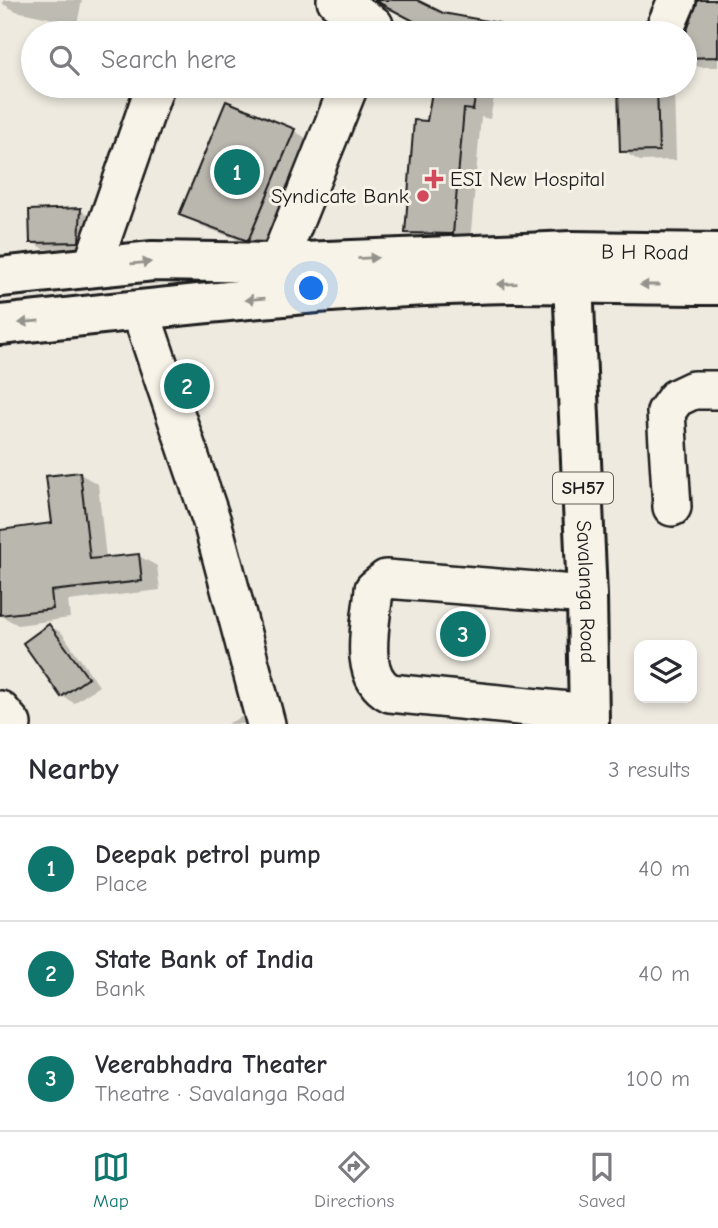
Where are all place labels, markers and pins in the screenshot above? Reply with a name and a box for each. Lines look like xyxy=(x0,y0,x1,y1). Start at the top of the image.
pin: 1 xyxy=(214,146,260,198)
place label: ESI New Hospital xyxy=(450,167,605,191)
marker: ESI New Hospital xyxy=(424,169,444,189)
place label: Syndicate Bank xyxy=(271,184,409,208)
marker: Syndicate Bank xyxy=(415,188,431,204)
pin: 2 xyxy=(164,360,210,412)
pin: 3 xyxy=(440,608,486,660)

